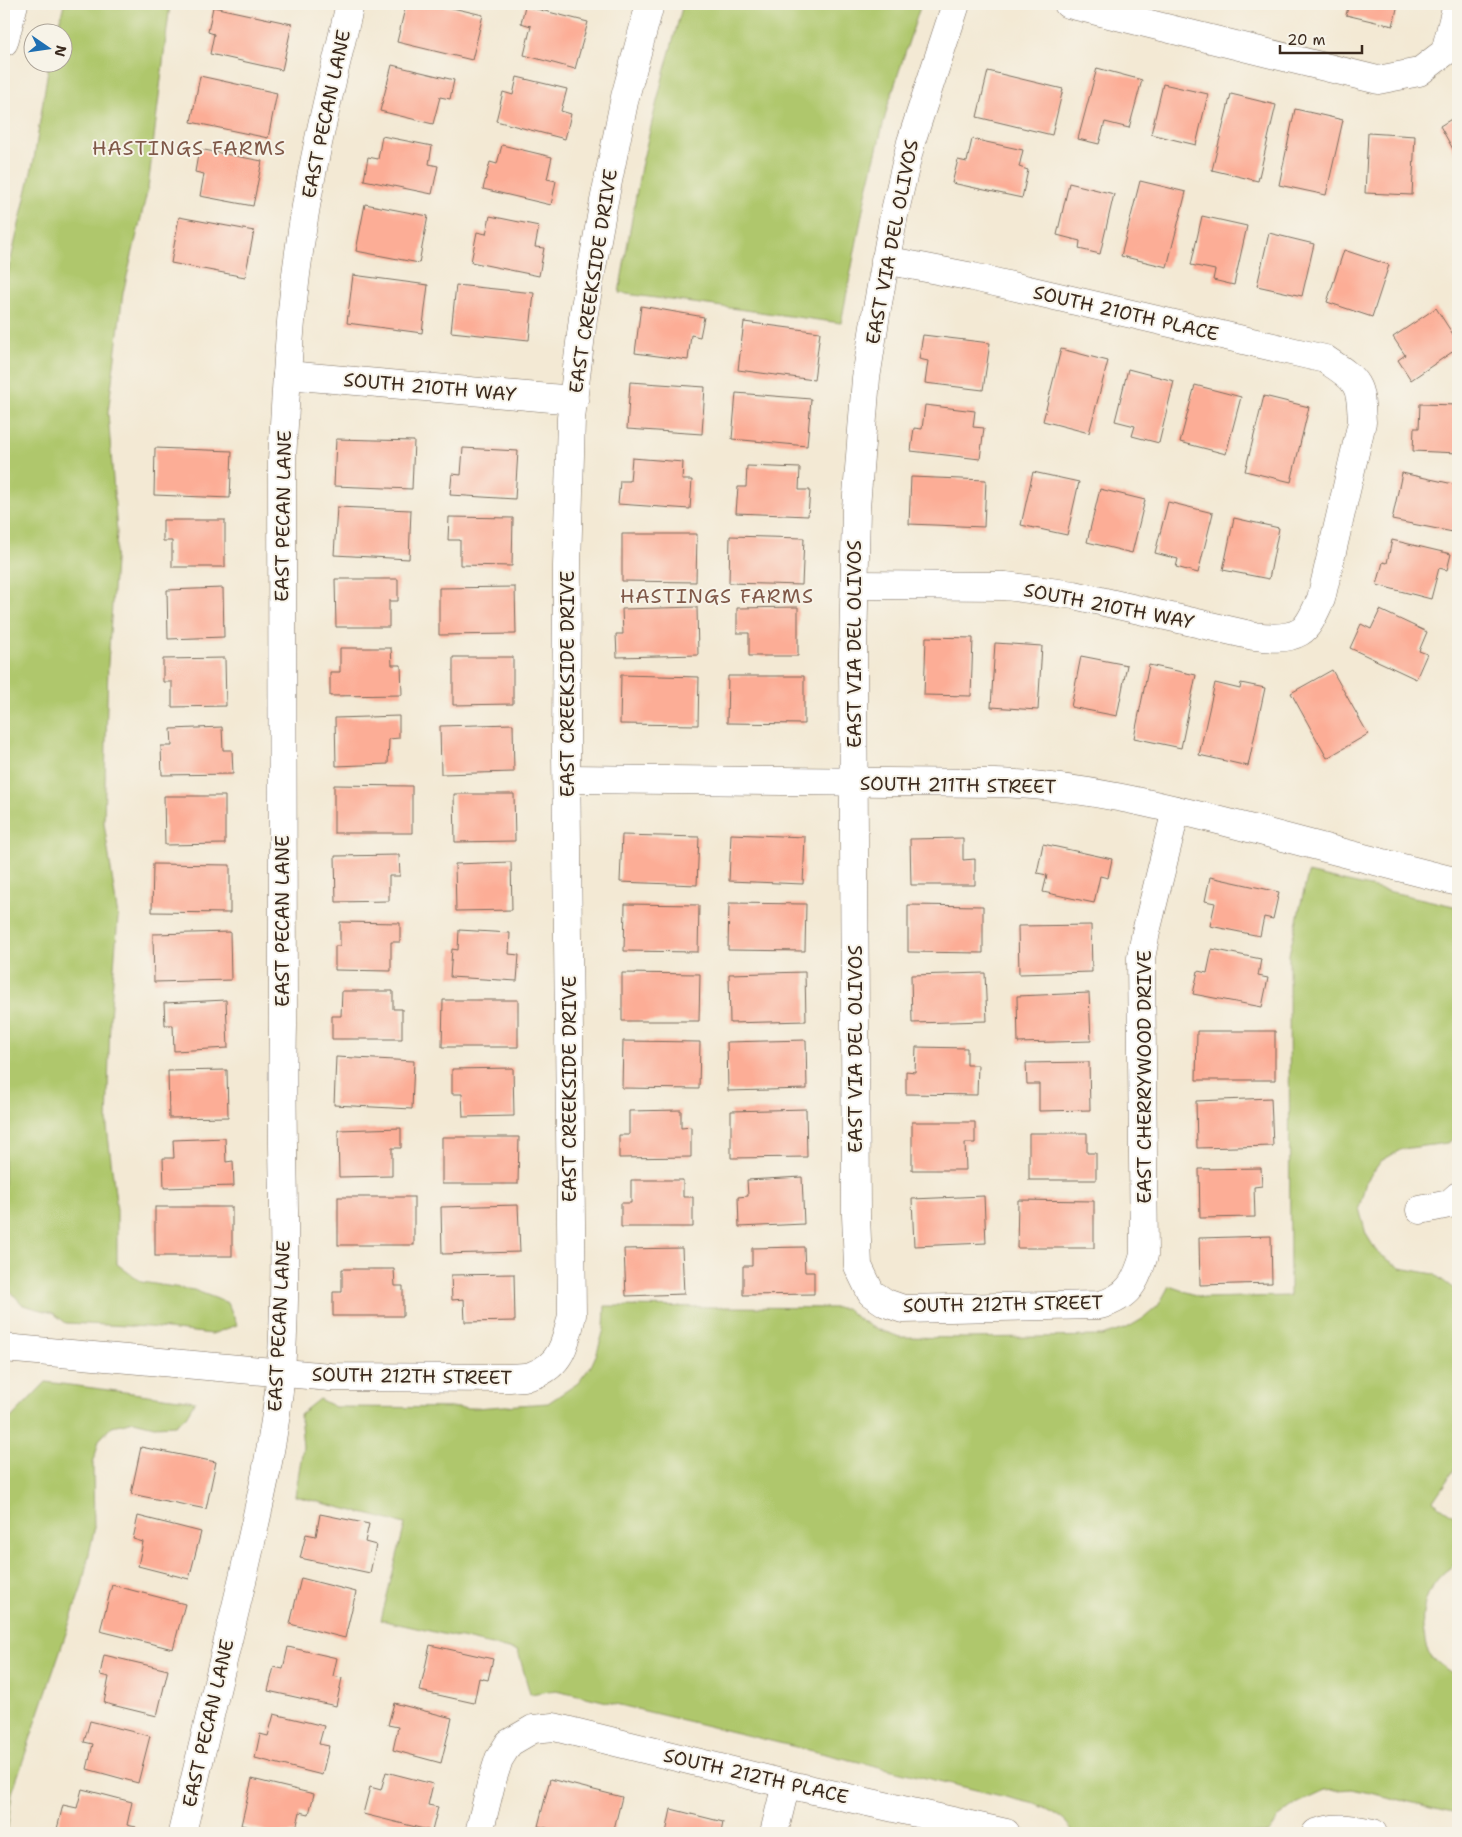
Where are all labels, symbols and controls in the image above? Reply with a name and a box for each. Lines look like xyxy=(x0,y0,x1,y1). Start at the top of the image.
north arrow xyxy=(22,22,72,72)
scale bar xyxy=(1280,22,1362,54)
street label: EAST PECAN LANE xyxy=(296,27,356,201)
text: 20 m xyxy=(1287,30,1326,50)
text: N xyxy=(51,43,71,58)
district label: HASTINGS FARMS xyxy=(92,135,286,161)
street label: EAST VIA DEL OLIVOS xyxy=(860,138,924,346)
street label: EAST CREEKSIDE DRIVE xyxy=(563,167,623,395)
street label: SOUTH 210TH PLACE xyxy=(1031,280,1221,347)
street label: SOUTH 210TH WAY xyxy=(343,367,518,407)
street label: EAST PECAN LANE xyxy=(269,430,297,602)
street label: EAST VIA DEL OLIVOS xyxy=(842,540,867,748)
street label: EAST CREEKSIDE DRIVE xyxy=(555,571,580,797)
street label: SOUTH 210TH WAY xyxy=(1021,577,1197,635)
district label: HASTINGS FARMS xyxy=(620,583,814,609)
street label: SOUTH 211TH STREET xyxy=(860,771,1057,799)
street label: EAST PECAN LANE xyxy=(270,835,295,1007)
street label: EAST VIA DEL OLIVOS xyxy=(843,945,868,1153)
street label: EAST CHERRYWOOD DRIVE xyxy=(1132,950,1157,1204)
street label: EAST CREEKSIDE DRIVE xyxy=(557,976,582,1202)
street label: EAST PECAN LANE xyxy=(262,1239,296,1412)
street label: SOUTH 212TH STREET xyxy=(903,1290,1104,1318)
street label: SOUTH 212TH STREET xyxy=(312,1362,513,1390)
street label: EAST PECAN LANE xyxy=(177,1636,240,1809)
street label: SOUTH 212TH PLACE xyxy=(661,1743,851,1809)

